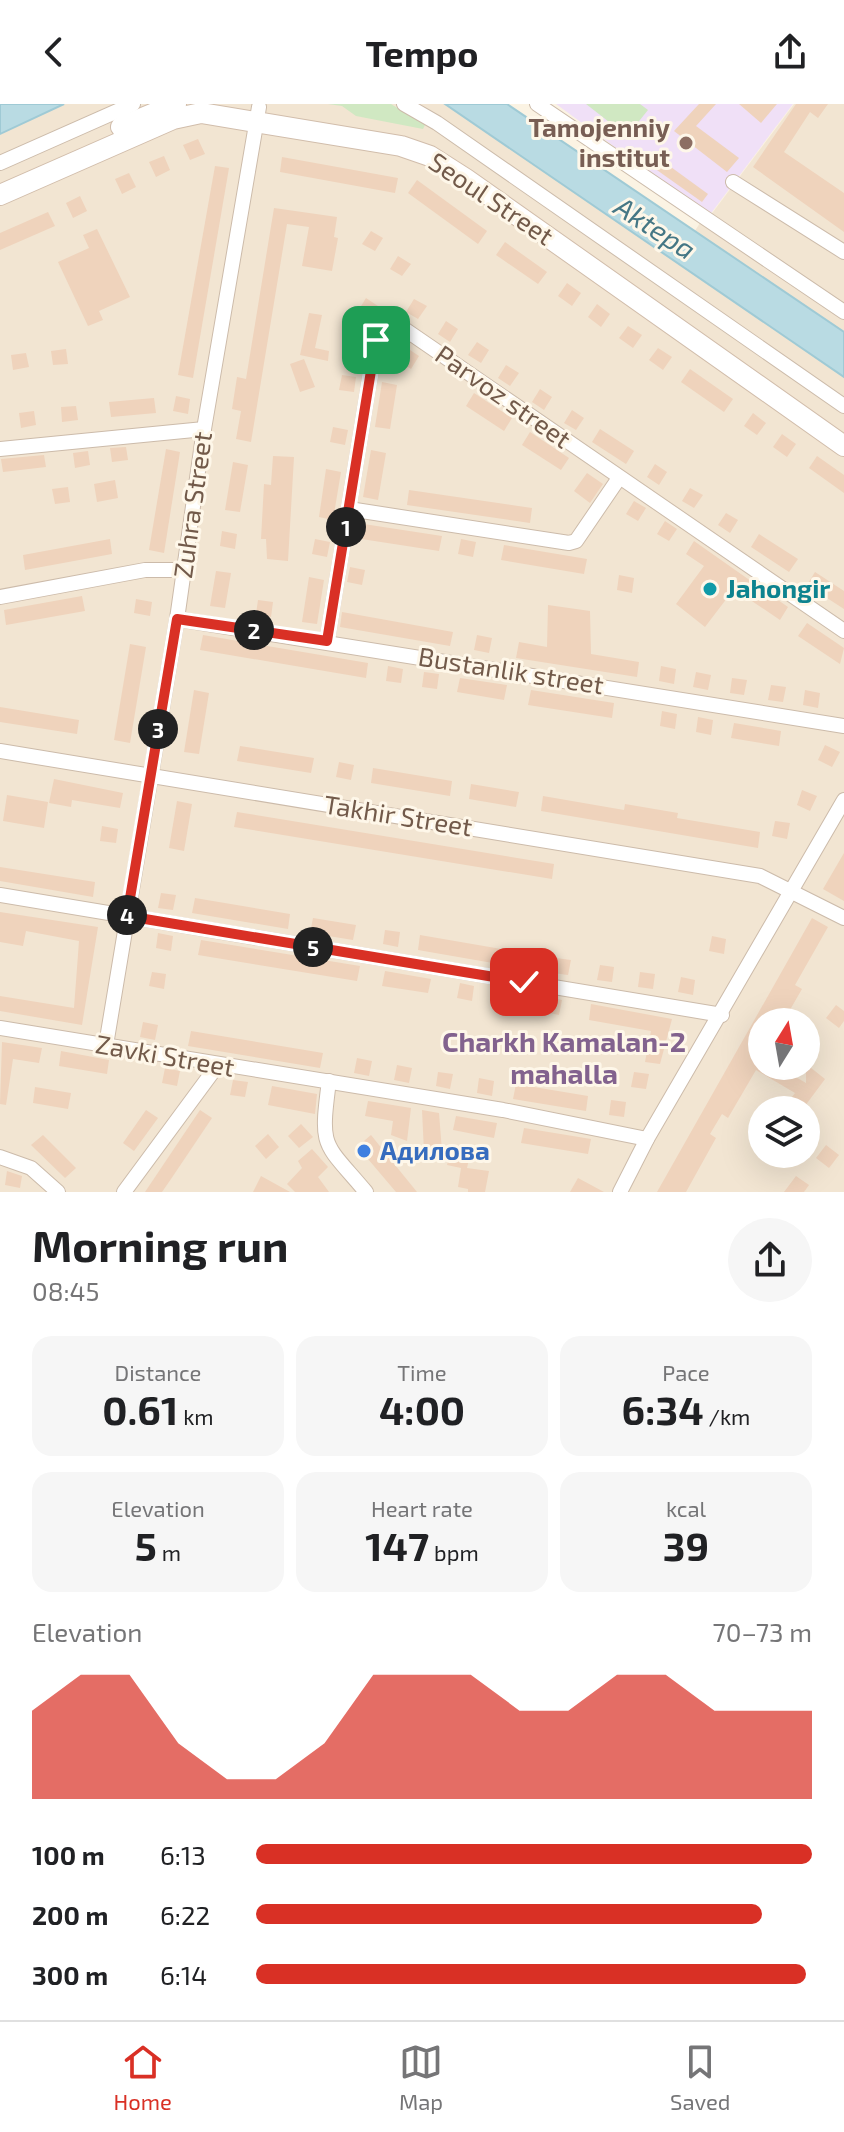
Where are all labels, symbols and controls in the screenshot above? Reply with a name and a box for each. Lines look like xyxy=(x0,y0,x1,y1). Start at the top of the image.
icon: back xyxy=(32,30,76,74)
icon: share xyxy=(768,30,812,74)
text: Tempo xyxy=(366,31,478,74)
place label: Tamojenniy institut xyxy=(529,111,670,172)
marker: Tamojenniy institut xyxy=(677,134,695,152)
street label: Seoul Street xyxy=(424,145,560,251)
water label: Aktepa xyxy=(608,188,702,266)
pin xyxy=(342,306,410,374)
icon: arrive xyxy=(354,318,398,362)
street label: Parvoz street xyxy=(430,338,578,454)
street label: Zuhra Street xyxy=(166,430,217,580)
pin: 1 xyxy=(326,507,366,547)
text: 1 xyxy=(341,514,351,540)
place label: Jahongir xyxy=(726,572,830,603)
marker: Jahongir xyxy=(701,580,719,598)
pin: 2 xyxy=(234,610,274,650)
text: 2 xyxy=(248,617,260,643)
street label: Bustanlik street xyxy=(416,640,606,699)
pin: 3 xyxy=(138,709,178,749)
text: 3 xyxy=(152,716,164,742)
street label: Takhir Street xyxy=(322,788,475,842)
pin: 4 xyxy=(107,895,147,935)
text: 4 xyxy=(120,902,134,928)
pin: 5 xyxy=(293,927,333,967)
text: 5 xyxy=(307,934,319,960)
pin xyxy=(490,948,558,1016)
icon: check xyxy=(502,960,546,1004)
north arrow xyxy=(748,1008,820,1080)
map controls xyxy=(748,1008,820,1168)
district label: Charkh Kamalan-2 mahalla xyxy=(442,1024,686,1090)
street label: Zavki Street xyxy=(93,1027,237,1082)
button: layers xyxy=(748,1096,820,1168)
place label: Адилова xyxy=(380,1134,490,1165)
marker: Адилова xyxy=(355,1142,373,1160)
text: Morning run xyxy=(32,1218,288,1271)
button: share xyxy=(728,1218,812,1302)
text: 08:45 xyxy=(32,1275,100,1306)
text: Distance xyxy=(115,1359,201,1385)
text: Time xyxy=(397,1359,447,1385)
text: Pace xyxy=(662,1359,710,1385)
text: 0.61 xyxy=(102,1385,178,1433)
text: 4:00 xyxy=(379,1385,465,1433)
text: 6:34 xyxy=(622,1385,704,1433)
text: km xyxy=(178,1403,214,1429)
text: /km xyxy=(704,1403,750,1429)
text: Elevation xyxy=(111,1495,205,1521)
text: Heart rate xyxy=(371,1495,473,1521)
text: kcal xyxy=(666,1495,706,1521)
text: 5 xyxy=(135,1521,157,1569)
text: 147 xyxy=(365,1521,429,1569)
text: 39 xyxy=(663,1521,709,1569)
text: m xyxy=(157,1539,181,1565)
text: bpm xyxy=(429,1539,479,1565)
text: Elevation xyxy=(32,1616,142,1647)
text: 70–73 m xyxy=(712,1616,812,1647)
text: 100 m xyxy=(32,1839,105,1870)
text: 6:13 xyxy=(160,1839,206,1870)
text: 200 m xyxy=(32,1899,108,1930)
text: 6:22 xyxy=(160,1899,210,1930)
text: 300 m xyxy=(32,1959,108,1990)
text: 6:14 xyxy=(160,1959,207,1990)
tab: Home xyxy=(114,2040,172,2114)
tab: Map xyxy=(399,2040,443,2114)
tab: Saved xyxy=(670,2040,730,2114)

